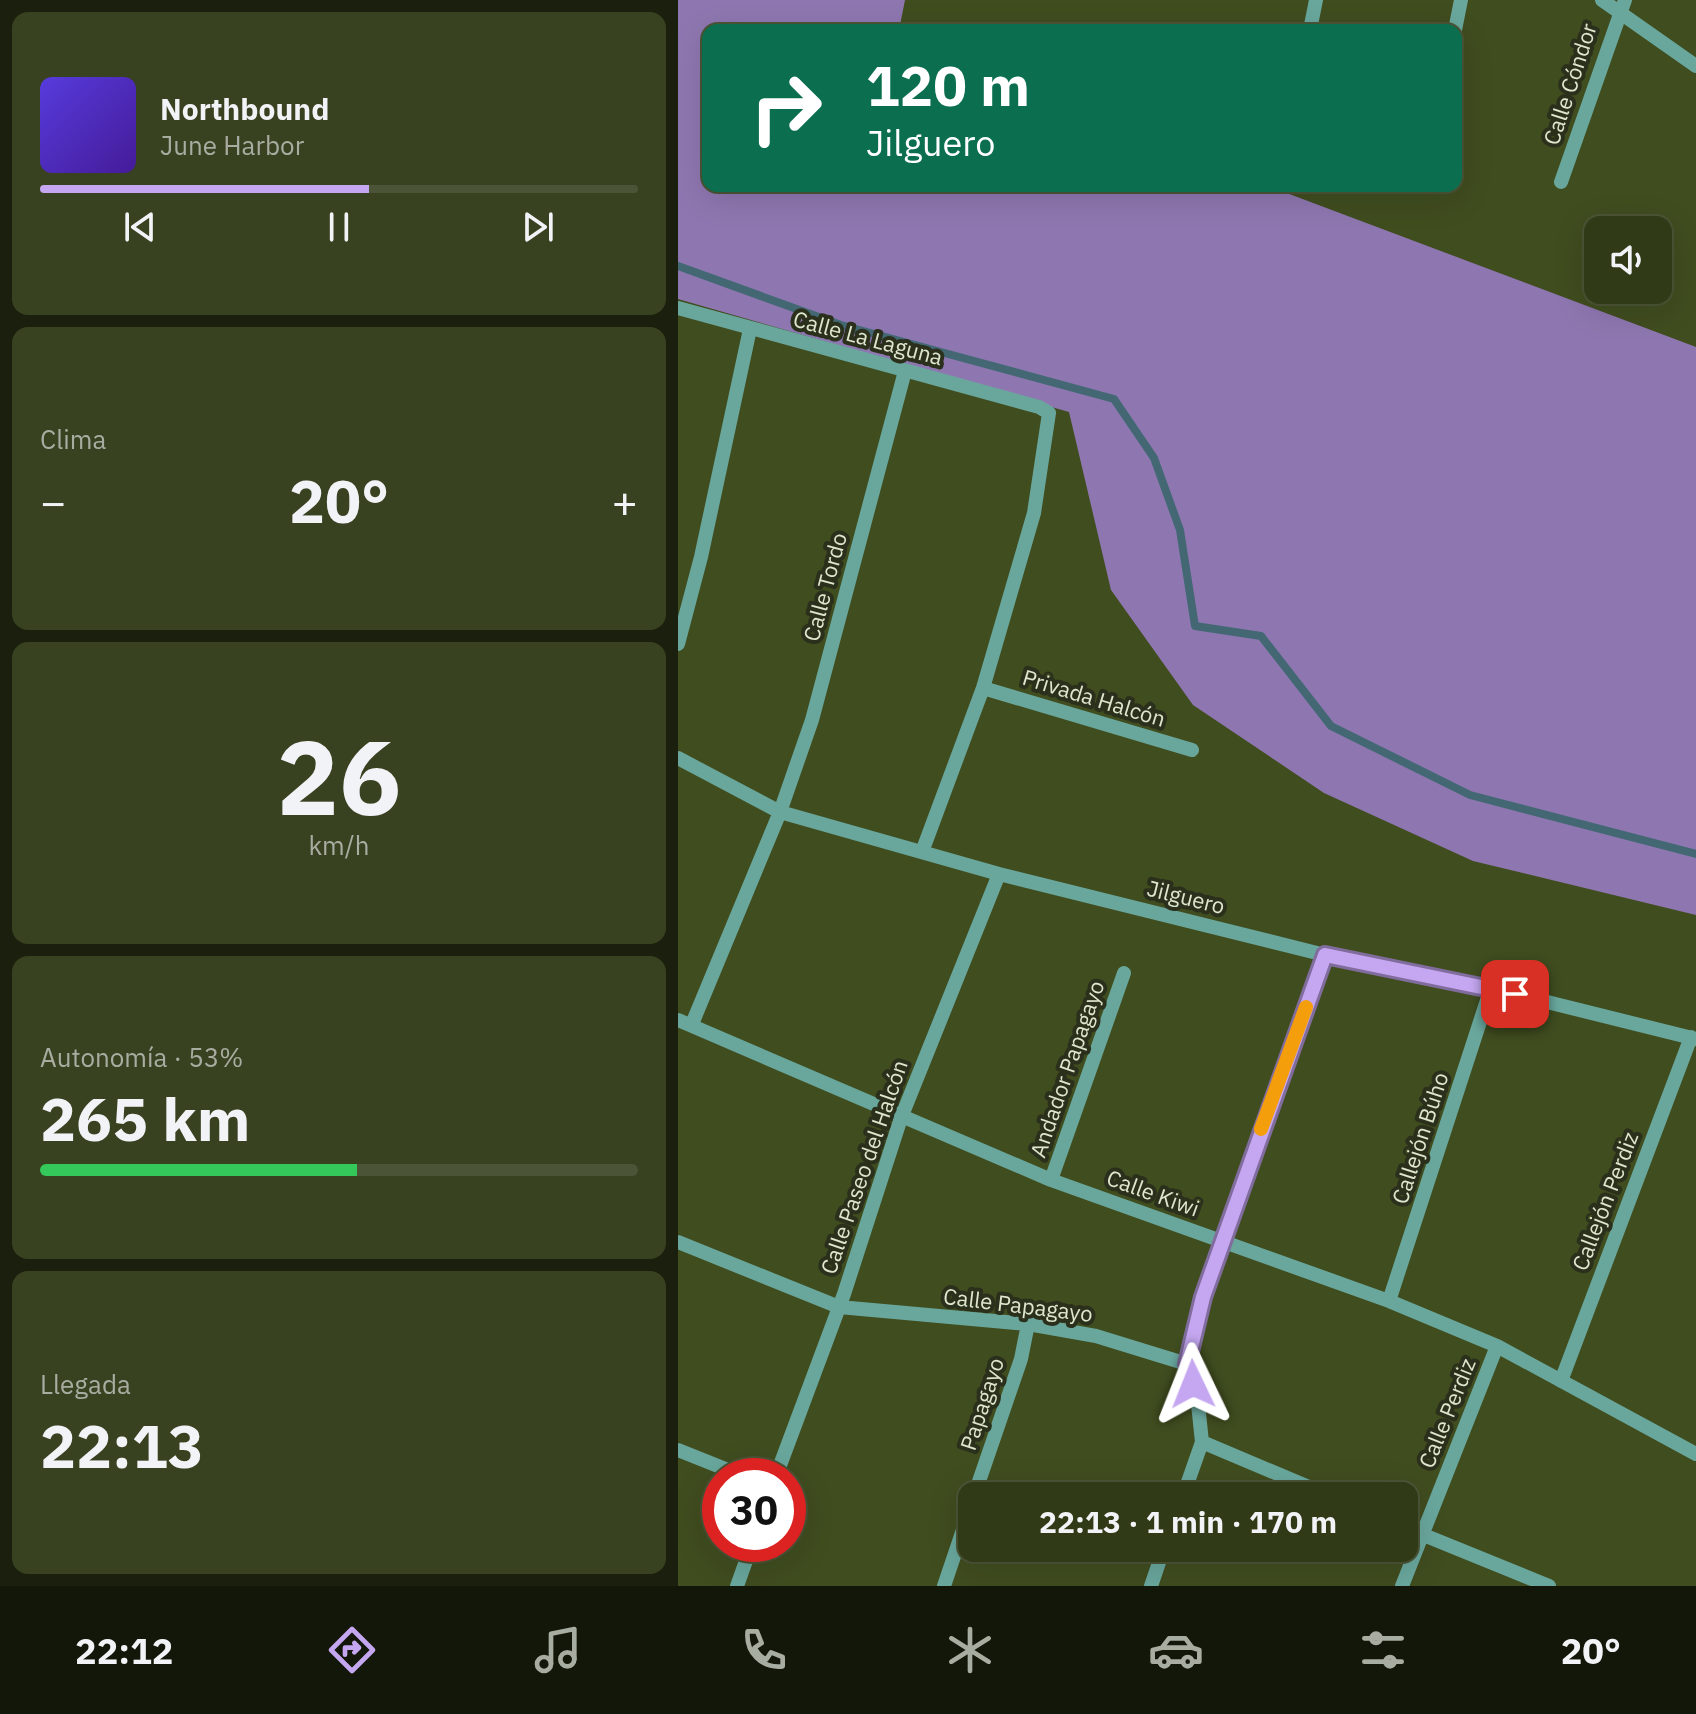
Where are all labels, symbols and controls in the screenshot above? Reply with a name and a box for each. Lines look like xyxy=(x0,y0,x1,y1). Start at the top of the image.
street label: Calle Cóndor xyxy=(1536,19,1603,148)
text: 120 m xyxy=(866,49,1030,121)
icon: right xyxy=(734,56,838,160)
text: Northbound xyxy=(160,89,329,128)
text: Jilguero xyxy=(866,119,995,166)
text: June Harbor xyxy=(160,128,304,162)
icon: previous xyxy=(118,205,162,249)
icon: pause xyxy=(317,205,361,249)
icon: next xyxy=(516,205,560,249)
map controls xyxy=(1584,216,1672,304)
button: sound xyxy=(1584,216,1672,304)
street label: Calle La Laguna xyxy=(790,304,946,371)
text: Clima xyxy=(40,422,106,456)
text: 20° xyxy=(289,461,389,540)
text: − xyxy=(40,473,66,530)
text: + xyxy=(612,473,638,530)
street label: Calle Tordo xyxy=(796,529,853,644)
street label: Privada Halcón xyxy=(1019,662,1169,733)
text: 26 xyxy=(277,708,401,844)
text: km/h xyxy=(308,828,370,862)
street label: Jilguero xyxy=(1144,873,1228,920)
pin xyxy=(1481,960,1549,1028)
icon: arrive xyxy=(1493,972,1537,1016)
street label: Andador Papagayo xyxy=(1023,977,1110,1161)
text: Autonomía · 53% xyxy=(40,1040,243,1074)
street label: Calle Paseo del Halcón xyxy=(813,1056,914,1278)
street label: Callejón Búho xyxy=(1385,1068,1454,1207)
text: 265 km xyxy=(40,1079,250,1158)
street label: Callejón Perdiz xyxy=(1565,1127,1644,1274)
street label: Calle Kiwi xyxy=(1103,1162,1203,1223)
street label: Calle Papagayo xyxy=(942,1281,1094,1328)
position arrow xyxy=(1151,1342,1235,1426)
street label: Papagayo xyxy=(953,1354,1010,1454)
street label: Calle Perdiz xyxy=(1411,1354,1482,1472)
text: Llegada xyxy=(40,1367,131,1401)
text: 22:13 xyxy=(40,1406,204,1485)
speed limit sign: 30 xyxy=(702,1458,806,1562)
text: 22:13 · 1 min · 170 m xyxy=(1039,1502,1337,1541)
icon: directions xyxy=(324,1622,380,1678)
icon: music xyxy=(530,1622,586,1678)
icon: phone xyxy=(736,1622,792,1678)
icon: climate xyxy=(942,1622,998,1678)
icon: car xyxy=(1148,1622,1204,1678)
icon: filters xyxy=(1355,1622,1411,1678)
text: 22:12 xyxy=(75,1627,173,1674)
text: 20° xyxy=(1561,1627,1621,1674)

